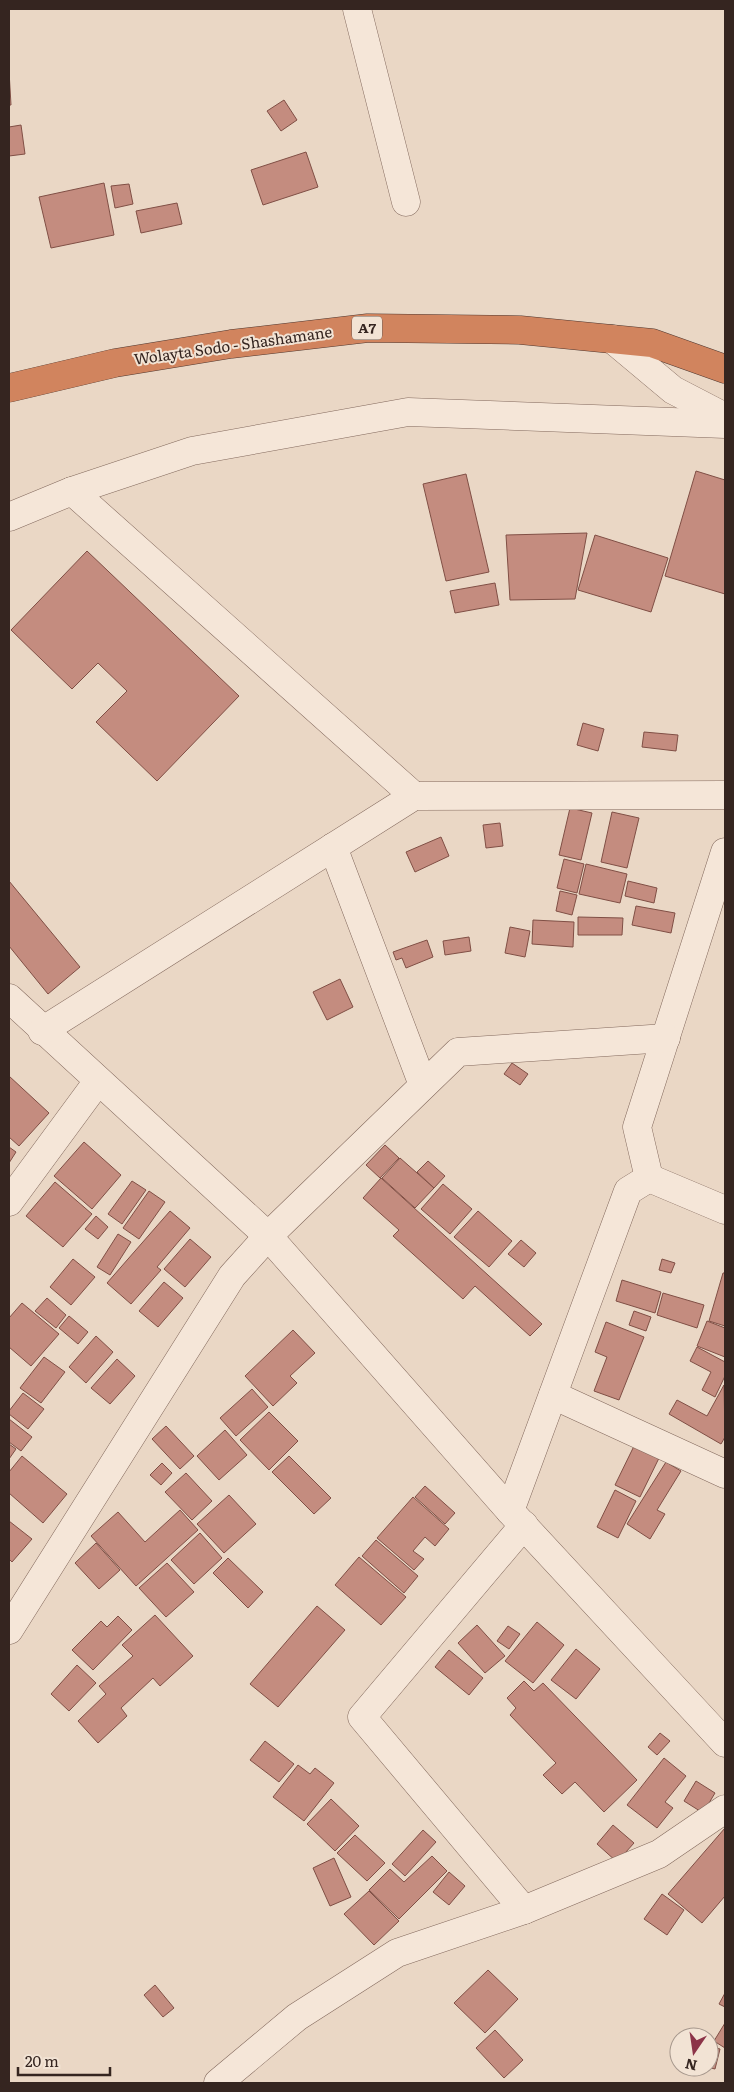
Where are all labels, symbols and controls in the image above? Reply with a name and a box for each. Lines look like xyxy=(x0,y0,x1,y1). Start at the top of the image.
road number: A7 xyxy=(352,316,382,339)
street label: Wolayta Sodo - Shashamane xyxy=(132,319,334,370)
north arrow xyxy=(669,2027,719,2077)
scale bar xyxy=(18,2044,110,2076)
text: 20 m xyxy=(25,2049,59,2072)
text: N xyxy=(683,2055,699,2077)

